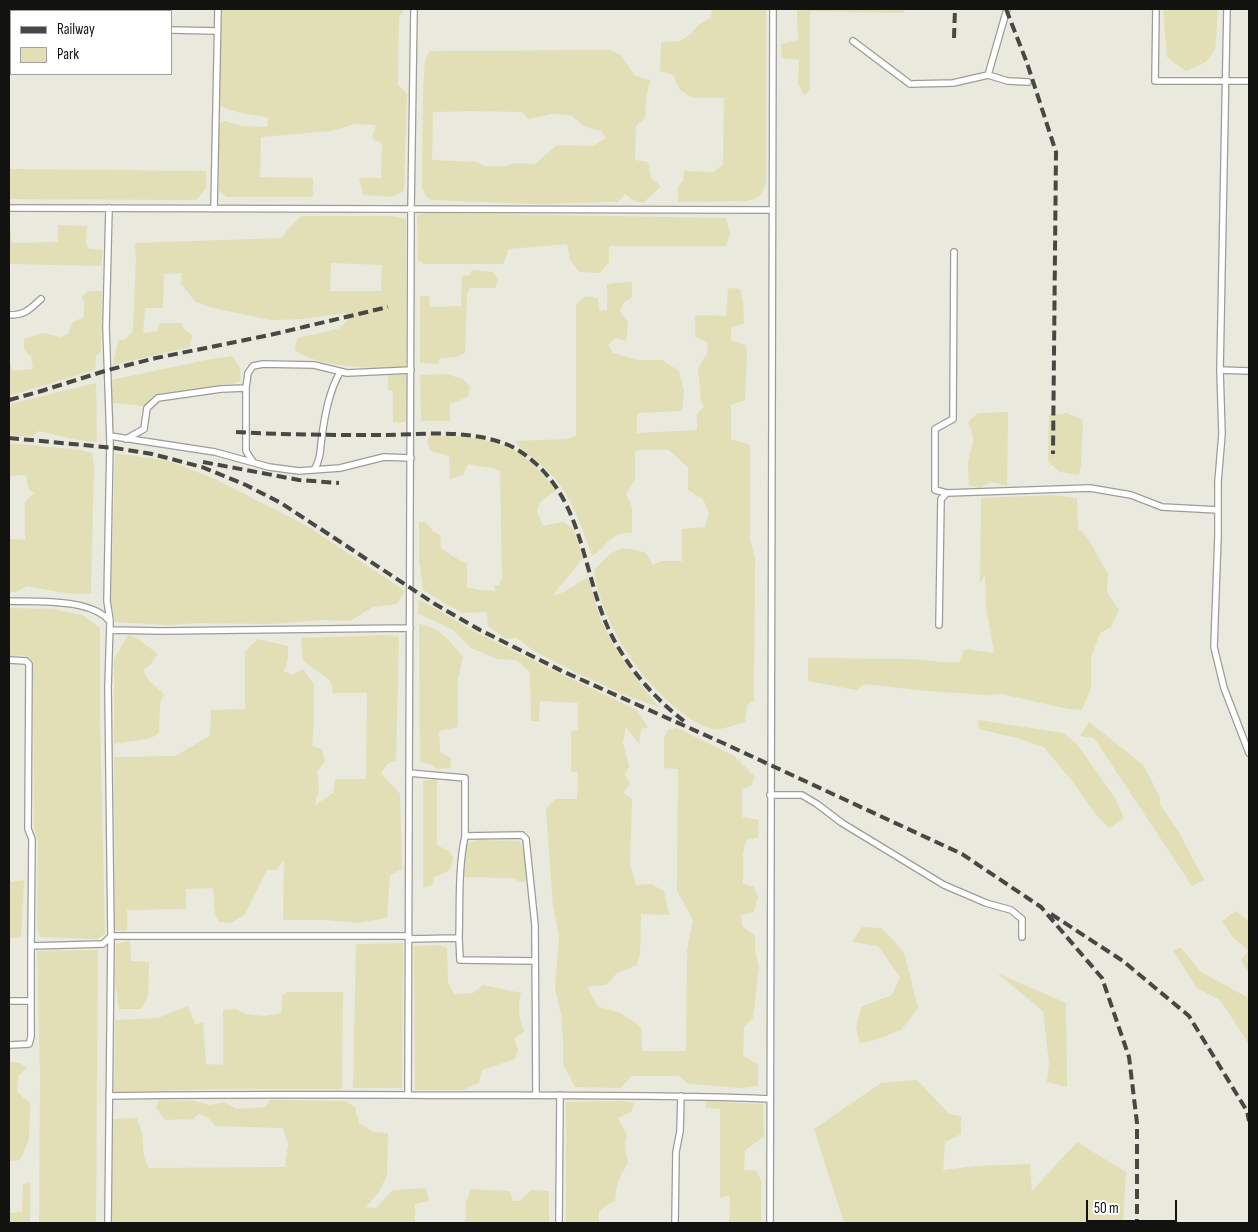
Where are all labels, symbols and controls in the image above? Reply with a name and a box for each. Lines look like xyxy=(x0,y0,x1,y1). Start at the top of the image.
legend xyxy=(10,10,172,75)
text: Railway xyxy=(57,20,95,39)
text: Park xyxy=(57,45,79,64)
scale bar xyxy=(1088,1190,1179,1222)
text: 50 m xyxy=(1094,1199,1119,1218)

